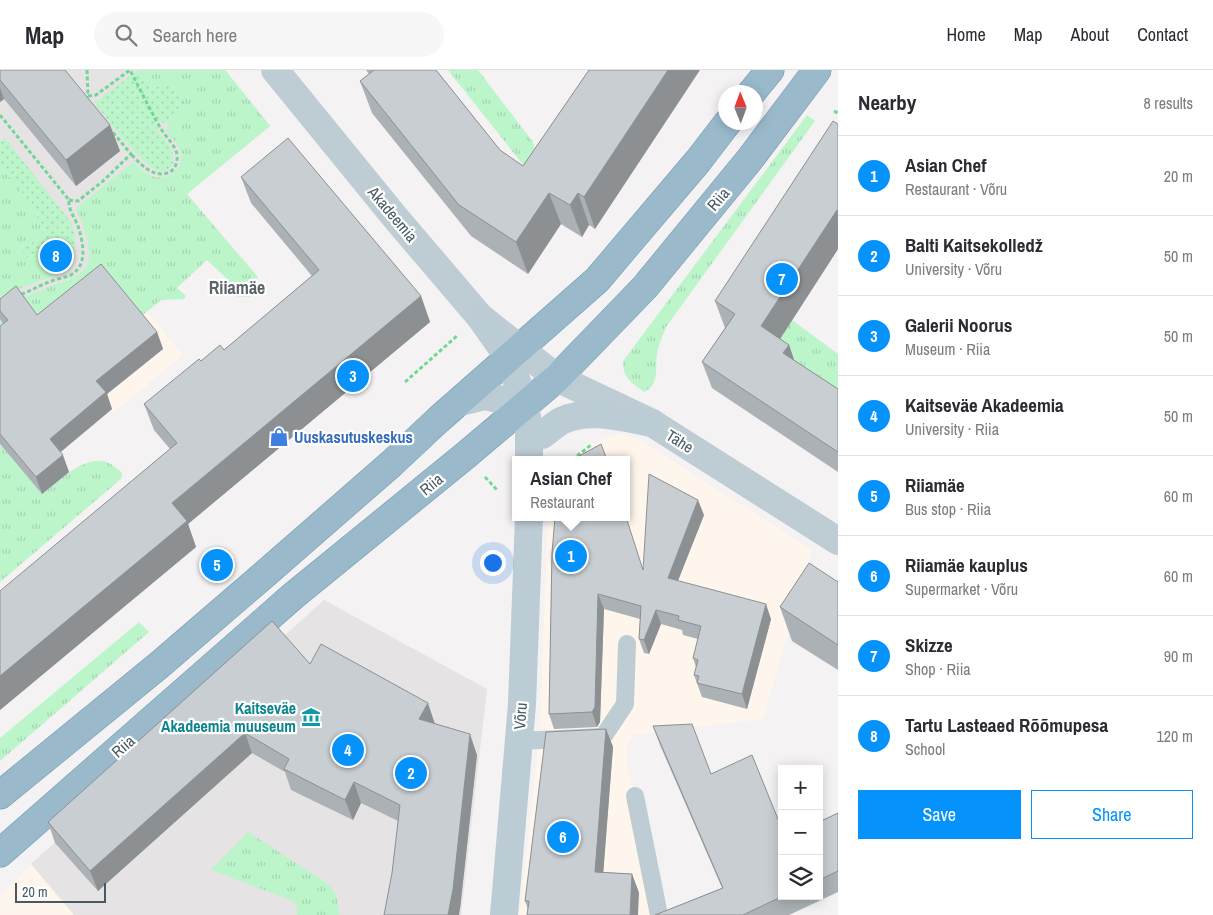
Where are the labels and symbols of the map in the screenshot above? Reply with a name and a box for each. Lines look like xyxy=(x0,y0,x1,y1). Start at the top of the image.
north arrow xyxy=(718,85,763,130)
street label: Akadeemia xyxy=(363,181,423,247)
street label: Riia xyxy=(702,182,735,215)
pin: 8 xyxy=(40,237,72,275)
pin: 7 xyxy=(766,260,798,298)
district label: Riiamäe xyxy=(209,275,265,300)
pin: 3 xyxy=(337,357,369,395)
street label: Tähe xyxy=(662,424,698,458)
shop icon: Uuskasutuskeskus xyxy=(268,426,290,448)
place label: Uuskasutuskeskus xyxy=(294,426,413,448)
street label: Riia xyxy=(415,467,448,500)
pin: 1 xyxy=(555,537,587,575)
pin: 5 xyxy=(201,546,233,584)
your location xyxy=(480,550,506,576)
place label: Kaitseväe Akadeemia muuseum xyxy=(161,697,296,737)
street label: Võru xyxy=(508,702,532,730)
museum icon: Kaitseväe Akadeemia muuseum xyxy=(300,706,322,728)
street label: Riia xyxy=(107,729,140,762)
pin: 4 xyxy=(332,731,364,769)
pin: 2 xyxy=(395,754,427,792)
pin: 6 xyxy=(547,818,579,856)
scale bar xyxy=(15,880,106,903)

